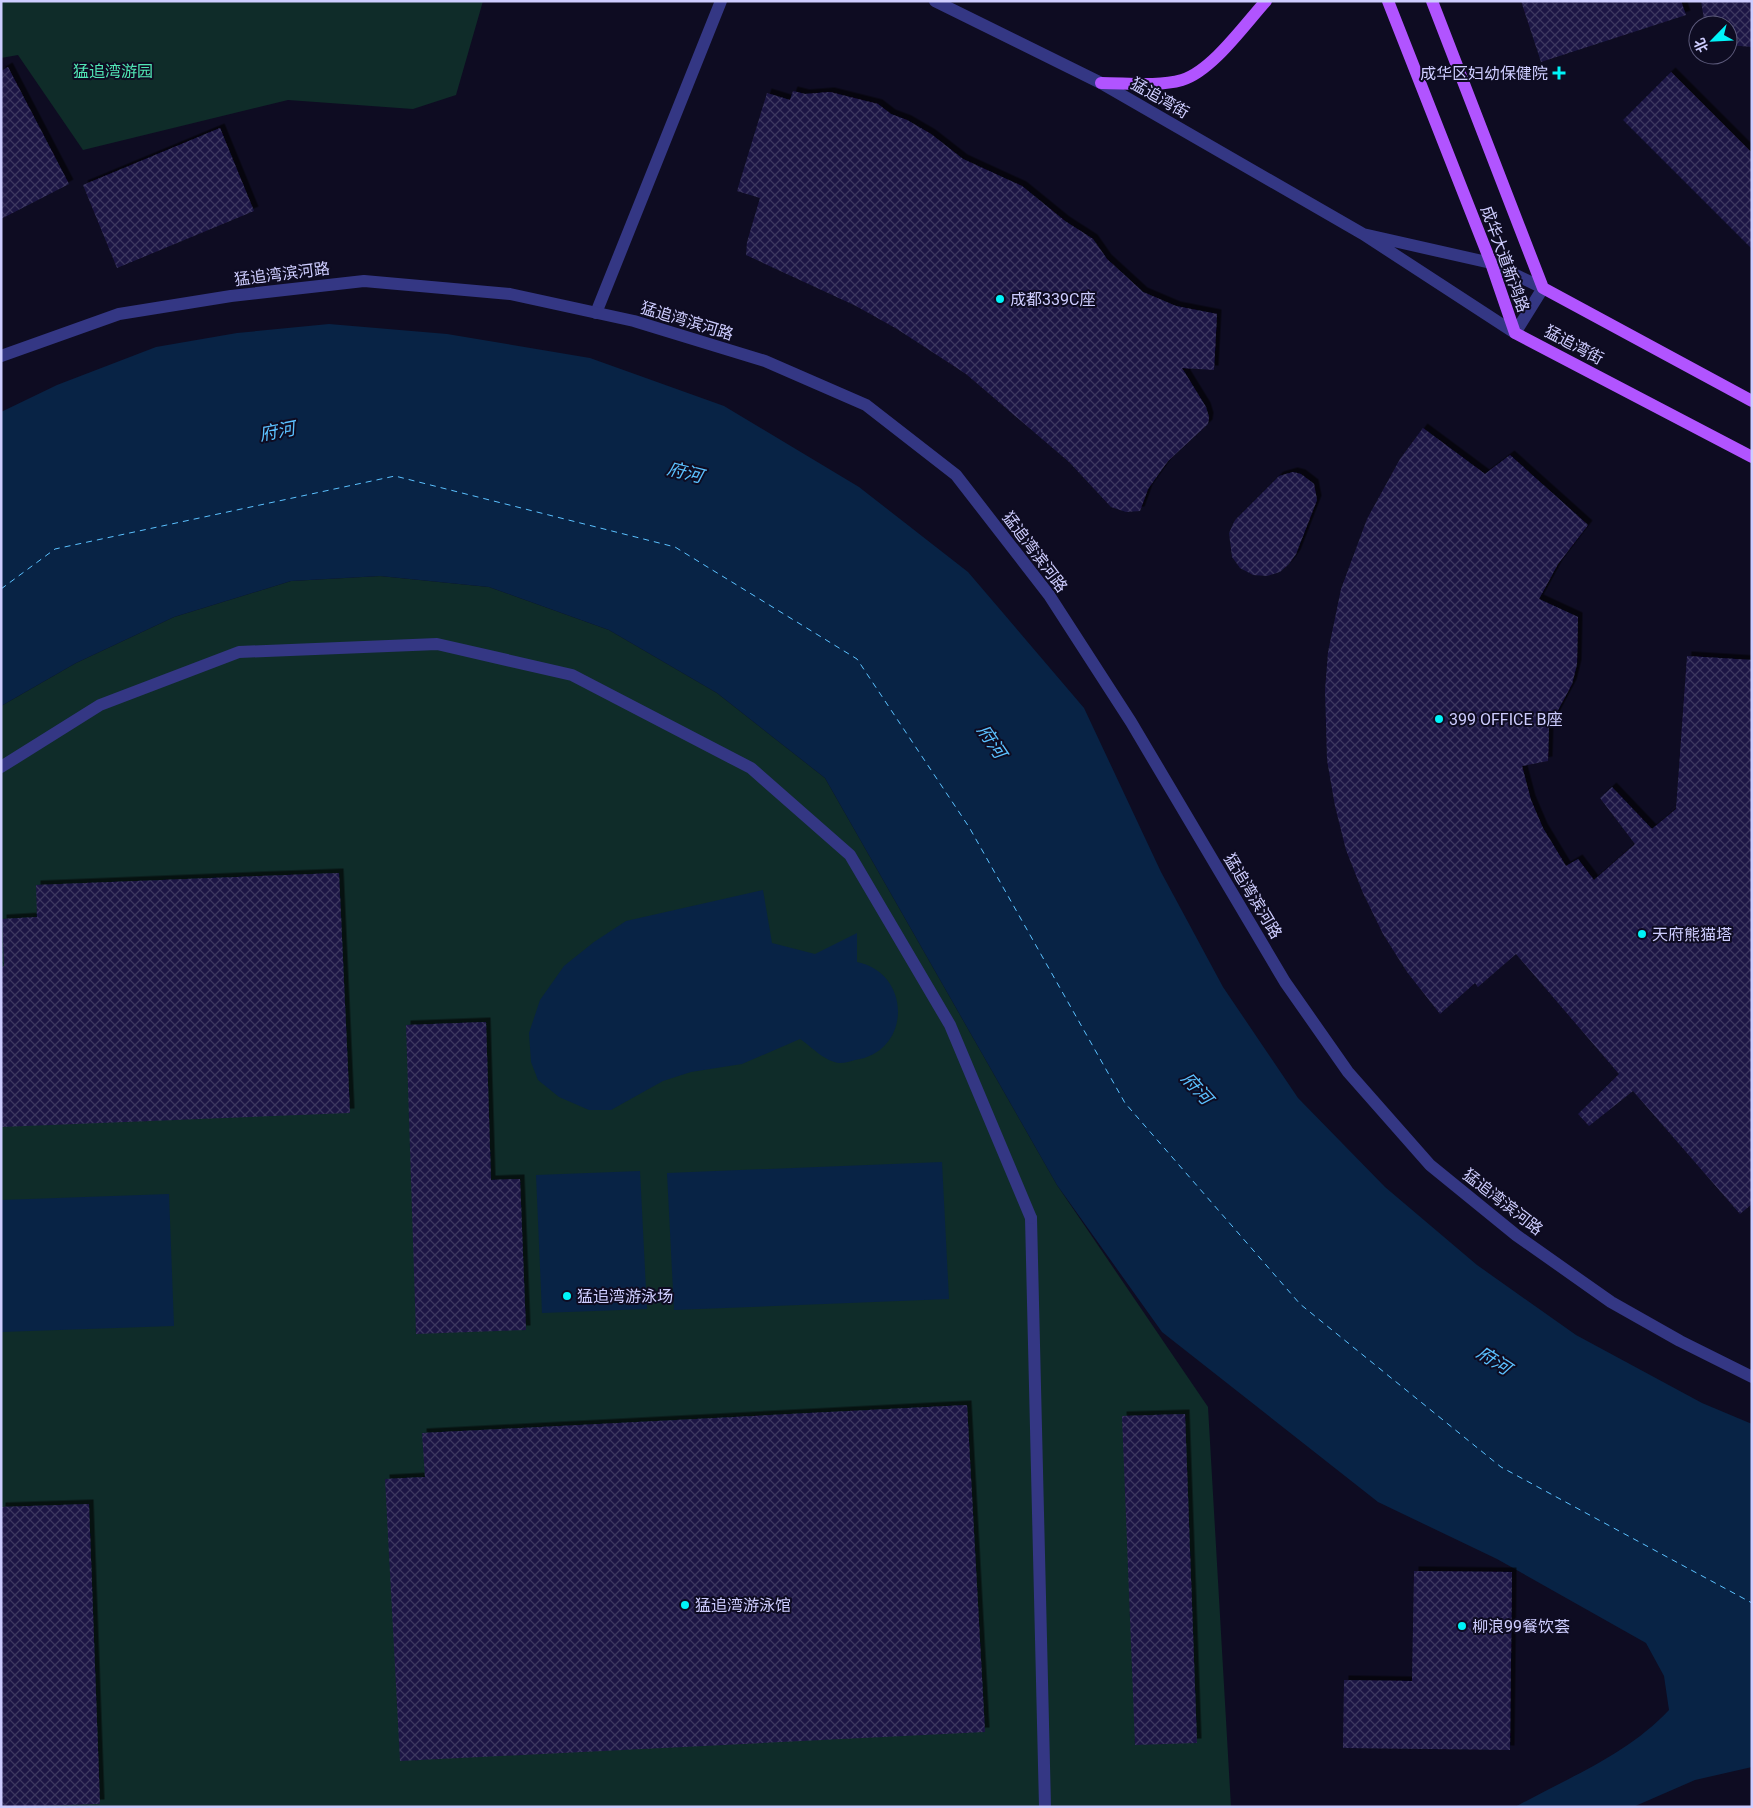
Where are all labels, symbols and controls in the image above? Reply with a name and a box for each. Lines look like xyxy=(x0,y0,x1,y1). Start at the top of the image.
north arrow xyxy=(1688,15,1738,65)
text: 北 xyxy=(1691,36,1711,55)
park label: 猛追湾游园 xyxy=(73,62,153,81)
place label: 成华区妇幼保健院 xyxy=(1420,64,1548,83)
marker: 成华区妇幼保健院 xyxy=(1552,66,1566,80)
street label: 猛追湾街 xyxy=(1128,74,1192,122)
street label: 成华大道新鸿路 xyxy=(1477,203,1533,315)
street label: 猛追湾滨河路 xyxy=(233,259,331,289)
place label: 成都339C座 xyxy=(1010,290,1095,309)
marker: 成都339C座 xyxy=(994,293,1006,305)
street label: 猛追湾滨河路 xyxy=(638,298,736,344)
street label: 猛追湾街 xyxy=(1541,322,1607,368)
water label: 府河 xyxy=(257,417,300,445)
water label: 府河 xyxy=(665,457,708,487)
street label: 猛追湾滨河路 xyxy=(999,508,1071,596)
place label: 399 OFFICE B座 xyxy=(1449,710,1562,729)
marker: 399 OFFICE B座 xyxy=(1433,713,1445,725)
water label: 府河 xyxy=(973,720,1012,764)
street label: 猛追湾滨河路 xyxy=(1220,850,1286,942)
place label: 天府熊猫塔 xyxy=(1652,925,1732,944)
marker: 天府熊猫塔 xyxy=(1636,928,1648,940)
water label: 府河 xyxy=(1177,1068,1219,1111)
street label: 猛追湾滨河路 xyxy=(1459,1165,1547,1239)
place label: 猛追湾游泳场 xyxy=(577,1287,673,1306)
marker: 猛追湾游泳场 xyxy=(561,1290,573,1302)
water label: 府河 xyxy=(1473,1341,1517,1380)
place label: 猛追湾游泳馆 xyxy=(695,1596,791,1615)
marker: 猛追湾游泳馆 xyxy=(679,1599,691,1611)
place label: 柳浪99餐饮荟 xyxy=(1472,1617,1570,1636)
marker: 柳浪99餐饮荟 xyxy=(1456,1620,1468,1632)

